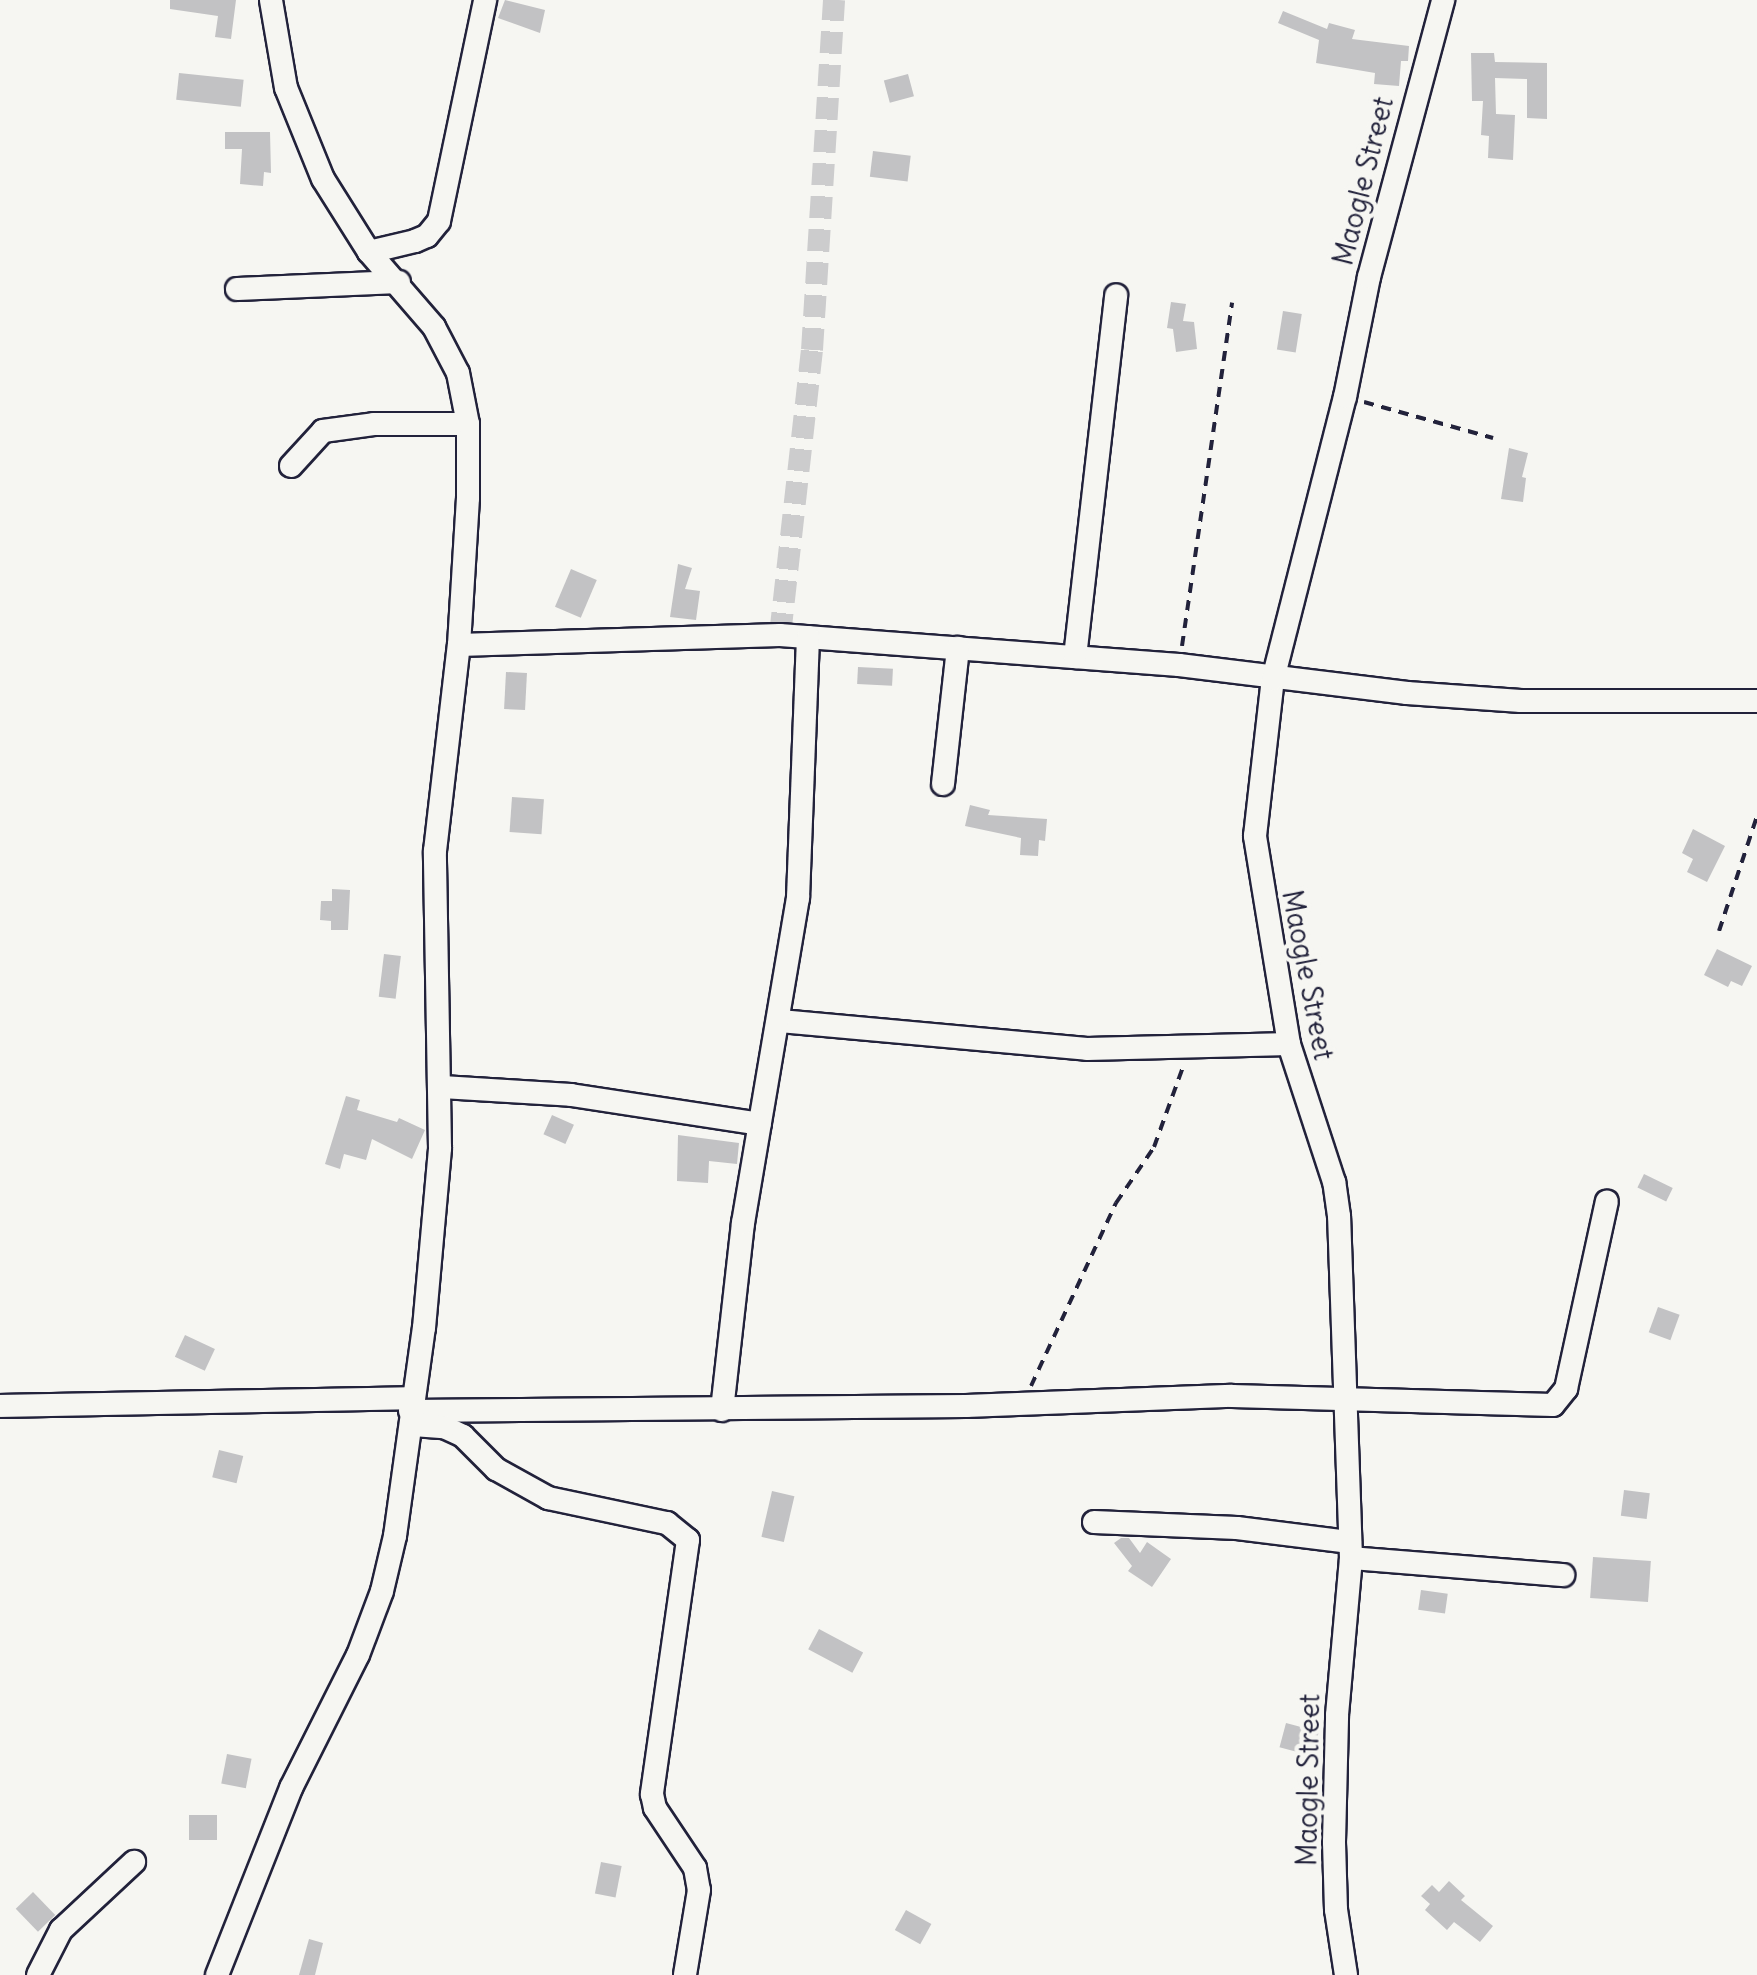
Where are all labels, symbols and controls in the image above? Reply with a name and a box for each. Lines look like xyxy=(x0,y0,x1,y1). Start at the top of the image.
street label: Maogle Street xyxy=(1326,93,1400,269)
street label: Maogle Street xyxy=(1275,887,1341,1063)
street label: Maogle Street xyxy=(1290,1693,1326,1867)

